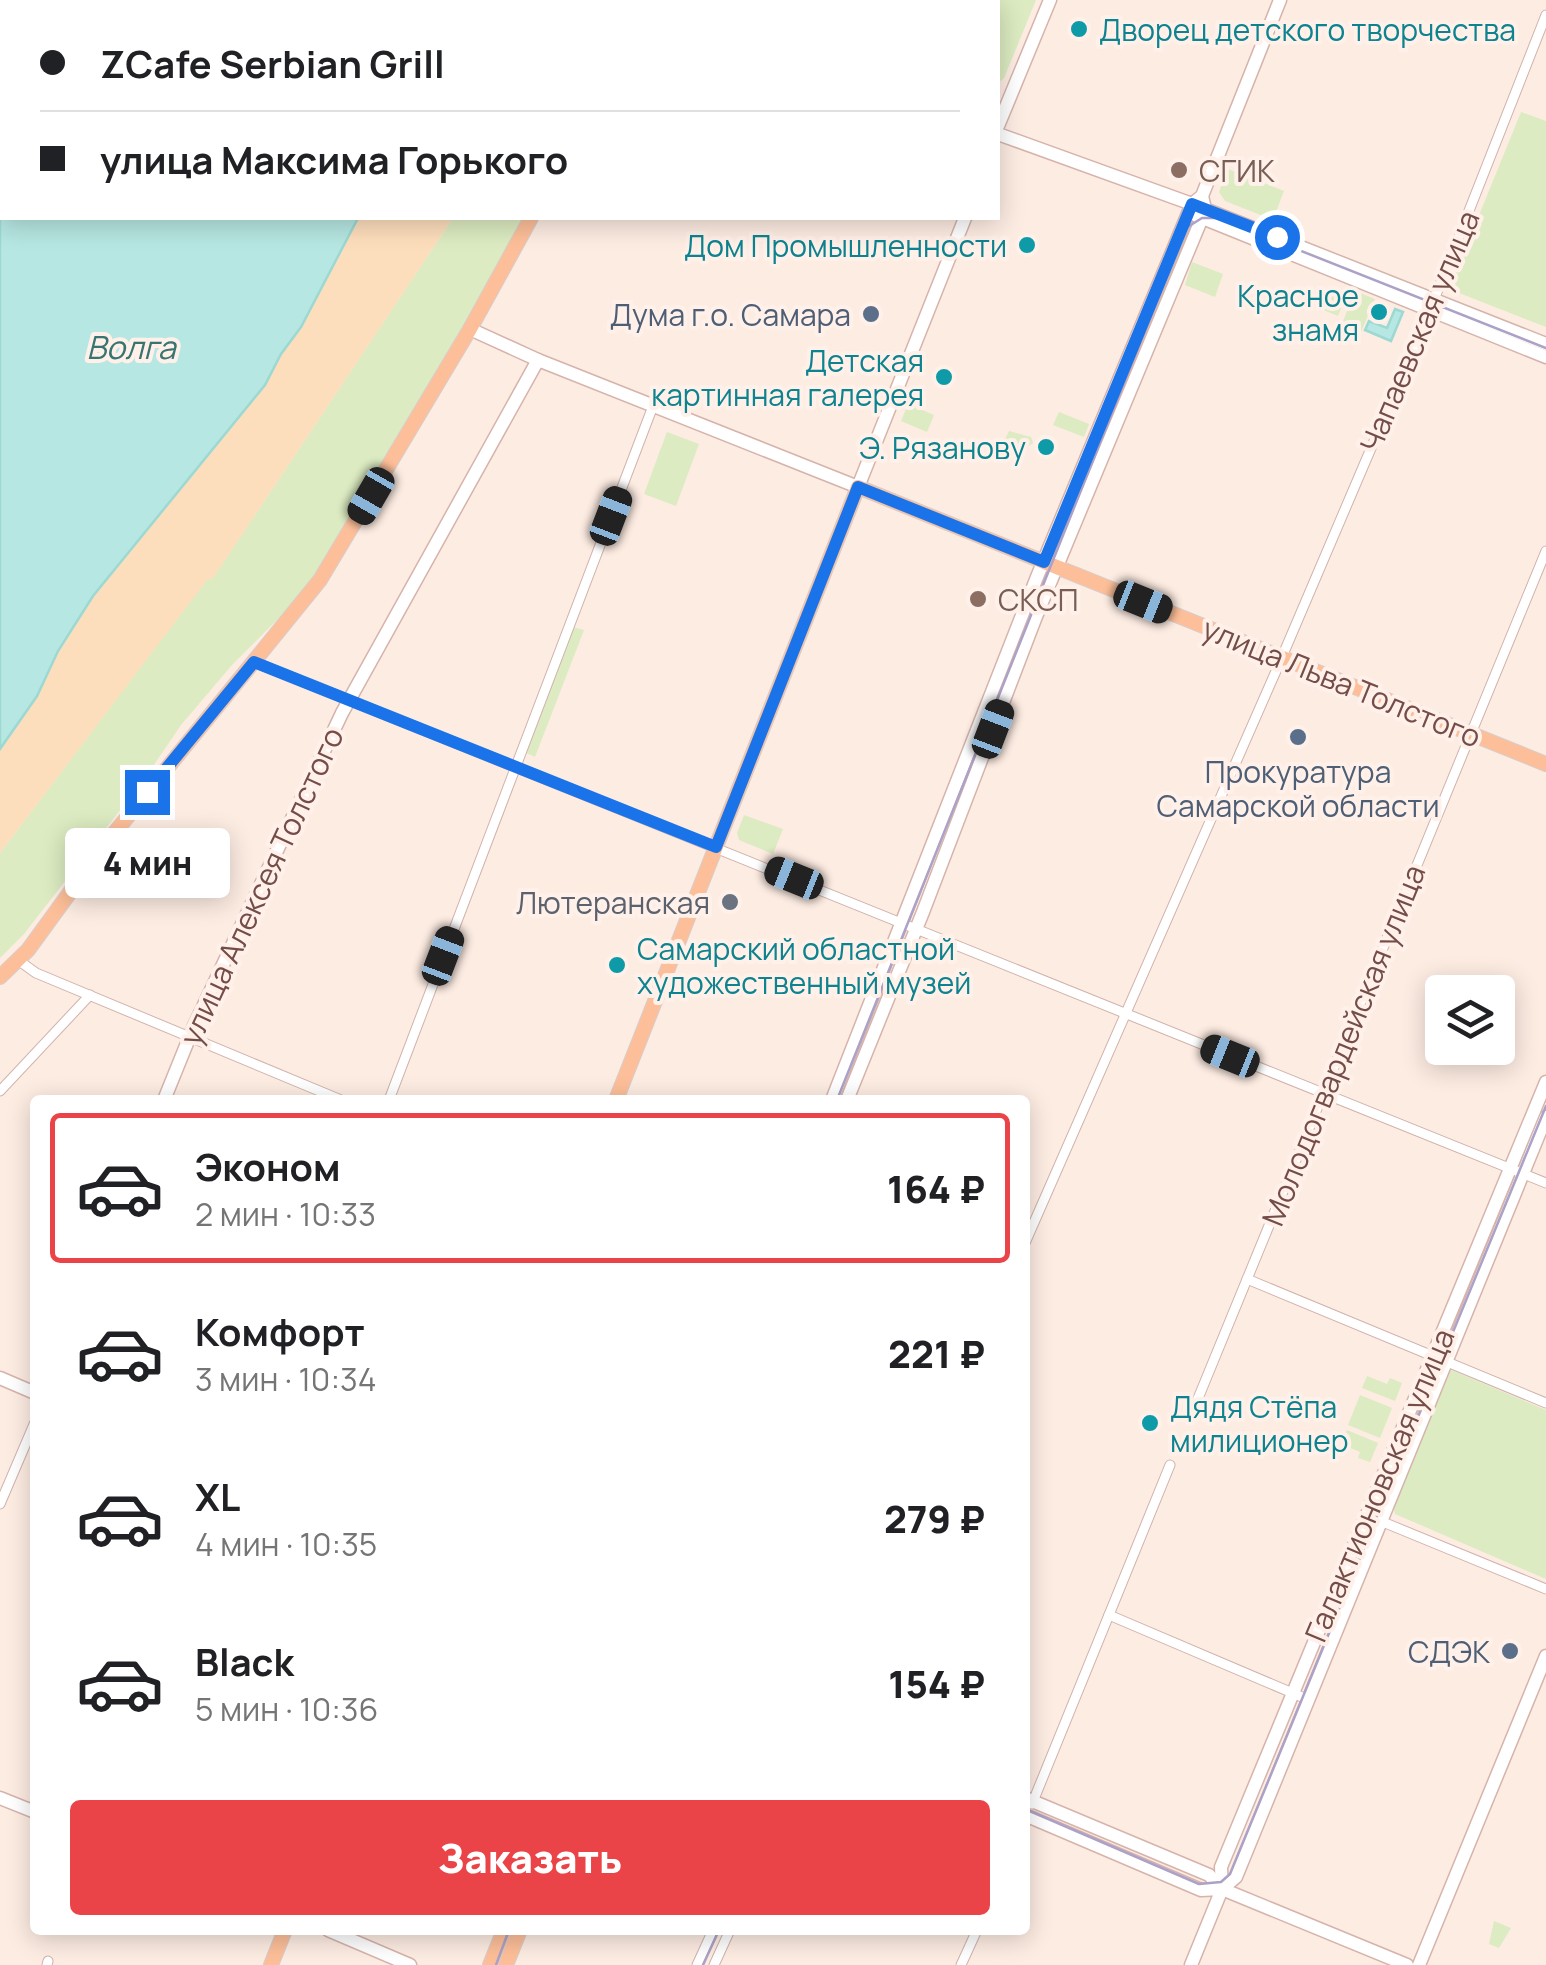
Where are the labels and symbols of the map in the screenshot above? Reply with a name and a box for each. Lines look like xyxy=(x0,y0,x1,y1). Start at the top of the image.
place label: Дворец детского творчества xyxy=(1099,9,1516,50)
marker: Дворец детского творчества xyxy=(1068,18,1090,40)
place label: СГИК xyxy=(1199,150,1275,191)
marker: СГИК xyxy=(1168,159,1190,181)
street label: Чапаевская улица xyxy=(1350,204,1488,458)
route start xyxy=(1255,215,1300,260)
place label: Дом Промышленности xyxy=(684,225,1007,266)
marker: Дом Промышленности xyxy=(1016,234,1038,256)
place label: Красное знамя xyxy=(1237,275,1359,350)
place label: Дума г.о. Самара xyxy=(610,294,851,335)
marker: Красное знамя xyxy=(1368,301,1390,323)
marker: Дума г.о. Самара xyxy=(860,303,882,325)
water label: Волга xyxy=(87,325,178,369)
place label: Детская картинная галерея xyxy=(651,340,924,415)
marker: Детская картинная галерея xyxy=(933,366,955,388)
place label: Э. Рязанову xyxy=(859,427,1026,468)
marker: Э. Рязанову xyxy=(1035,436,1057,458)
car xyxy=(343,463,399,529)
car xyxy=(586,483,636,549)
car xyxy=(1110,577,1176,627)
place label: СКСП xyxy=(998,579,1078,620)
marker: СКСП xyxy=(967,588,989,610)
street label: улица Льва Толстого xyxy=(1197,607,1487,757)
car xyxy=(968,696,1018,762)
street label: улица Алексея Толстого xyxy=(169,720,353,1052)
marker: Прокуратура Самарской области xyxy=(1287,726,1309,748)
place label: Прокуратура Самарской области xyxy=(1157,751,1439,826)
route end xyxy=(125,770,170,815)
callout: 4 мин xyxy=(64,827,230,897)
car xyxy=(761,853,827,903)
street label: Молодогвардейская улица xyxy=(1252,858,1434,1232)
place label: Лютеранская xyxy=(516,882,710,923)
marker: Лютеранская xyxy=(719,891,741,913)
car xyxy=(418,923,468,989)
place label: Самарский областной художественный музей xyxy=(637,928,971,1003)
marker: Самарский областной художественный музей xyxy=(606,954,628,976)
car xyxy=(1197,1031,1263,1081)
street label: Галактионовская улица xyxy=(1294,1322,1464,1648)
place label: Дядя Стёпа милиционер xyxy=(1170,1386,1349,1461)
marker: Дядя Стёпа милиционер xyxy=(1139,1412,1161,1434)
place label: СДЭК xyxy=(1408,1631,1490,1672)
marker: СДЭК xyxy=(1499,1640,1521,1662)

